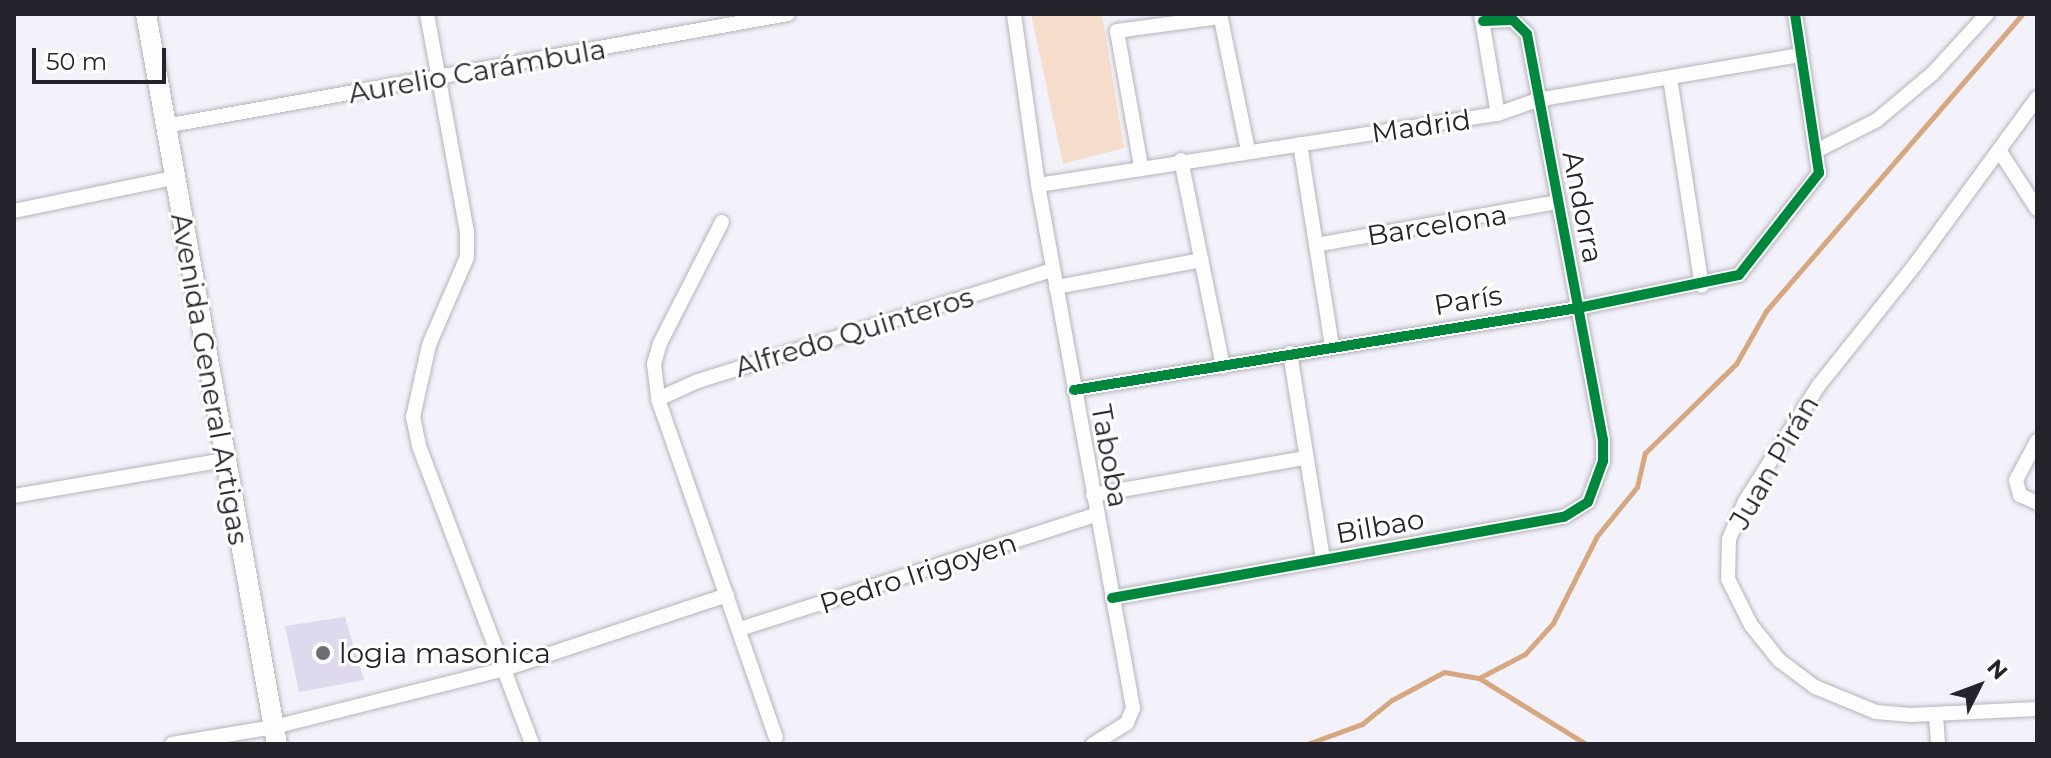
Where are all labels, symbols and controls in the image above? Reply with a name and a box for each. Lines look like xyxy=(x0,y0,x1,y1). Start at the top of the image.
scale bar xyxy=(36,32,170,82)
street label: Aurelio Carámbula xyxy=(346,32,608,110)
text: 50 m xyxy=(46,47,107,76)
street label: Madrid xyxy=(1369,102,1473,150)
street label: Andorra xyxy=(1556,148,1610,266)
street label: Barcelona xyxy=(1365,197,1509,253)
street label: Avenida General Artigas xyxy=(164,211,256,547)
street label: París xyxy=(1432,278,1504,322)
street label: Alfredo Quinteros xyxy=(731,280,977,384)
street label: Juan Pirán xyxy=(1722,389,1826,535)
street label: Taboba xyxy=(1084,402,1136,510)
street label: Bilbao xyxy=(1333,502,1427,550)
street label: Pedro Irigoyen xyxy=(815,525,1021,621)
place label: logia masonica xyxy=(339,636,551,670)
marker: logia masonica xyxy=(314,644,332,662)
north arrow xyxy=(1939,646,2019,726)
text: N xyxy=(1981,654,2013,685)

